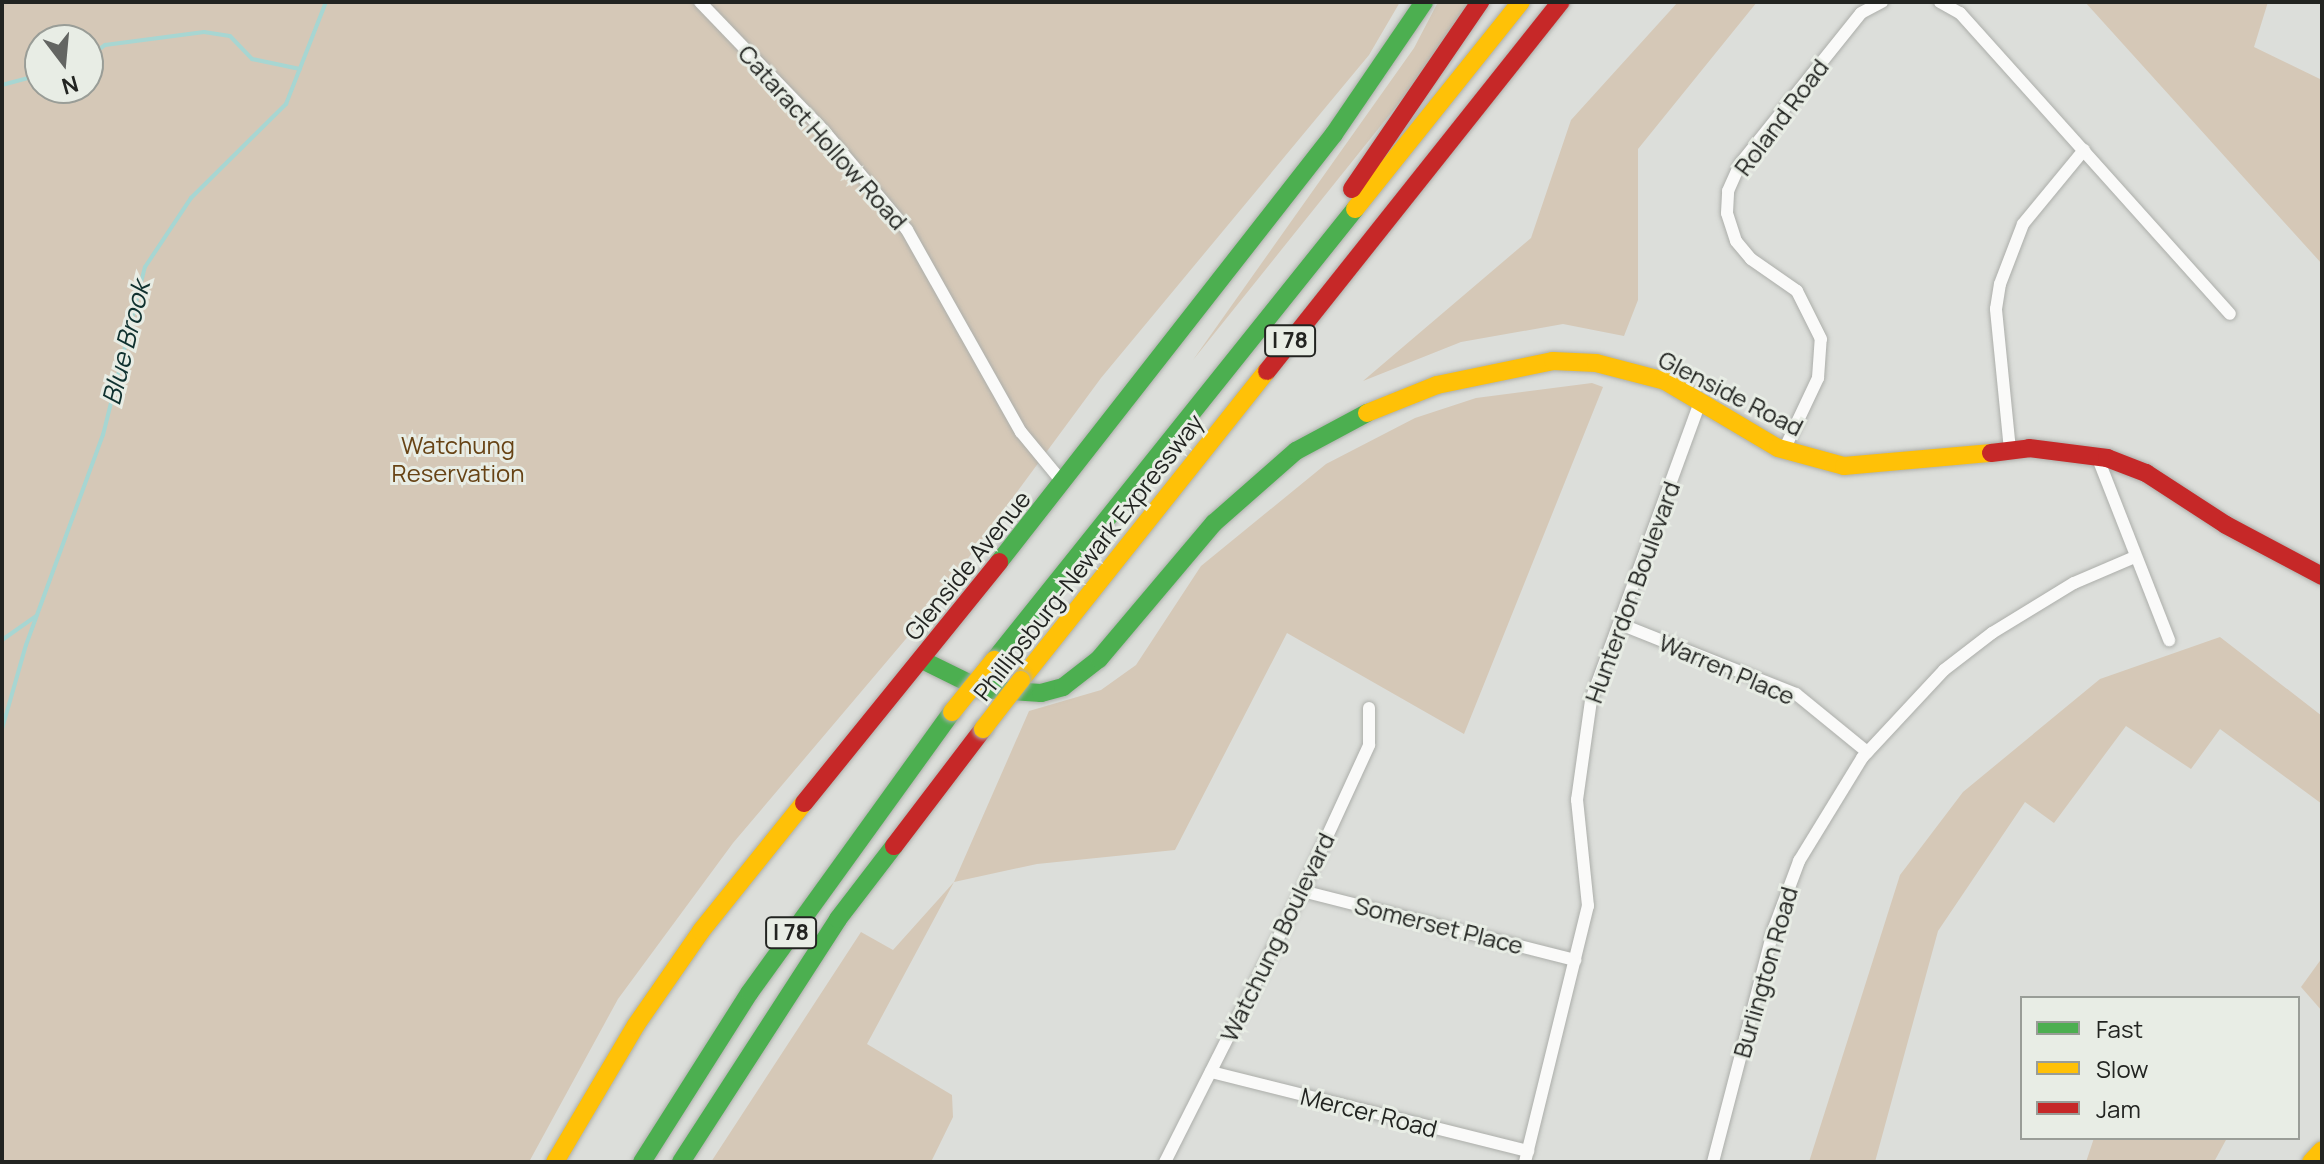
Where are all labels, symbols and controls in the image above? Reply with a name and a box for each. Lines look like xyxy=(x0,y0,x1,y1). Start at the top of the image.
north arrow xyxy=(24,24,104,104)
street label: Cataract Hollow Road xyxy=(733,39,913,235)
street label: Roland Road xyxy=(1728,53,1834,181)
text: N xyxy=(58,69,82,102)
water label: Blue Brook xyxy=(96,278,156,408)
road number: I 78 xyxy=(1264,323,1316,359)
street label: Glenside Road xyxy=(1654,344,1808,442)
street label: Phillipsburg-Newark Expressway xyxy=(967,408,1209,706)
park label: Watchung Reservation xyxy=(392,431,524,487)
street label: Hunterdon Boulevard xyxy=(1578,477,1686,707)
street label: Glenside Avenue xyxy=(898,484,1036,646)
street label: Warren Place xyxy=(1655,627,1799,711)
street label: Watchung Boulevard xyxy=(1214,828,1340,1046)
street label: Burlington Road xyxy=(1727,883,1803,1061)
street label: Somerset Place xyxy=(1352,890,1526,960)
road number: I 78 xyxy=(765,915,817,951)
legend xyxy=(2020,996,2300,1140)
text: Fast xyxy=(2096,1012,2143,1045)
text: Slow xyxy=(2096,1052,2149,1085)
street label: Mercer Road xyxy=(1298,1081,1440,1143)
text: Jam xyxy=(2096,1092,2141,1125)

